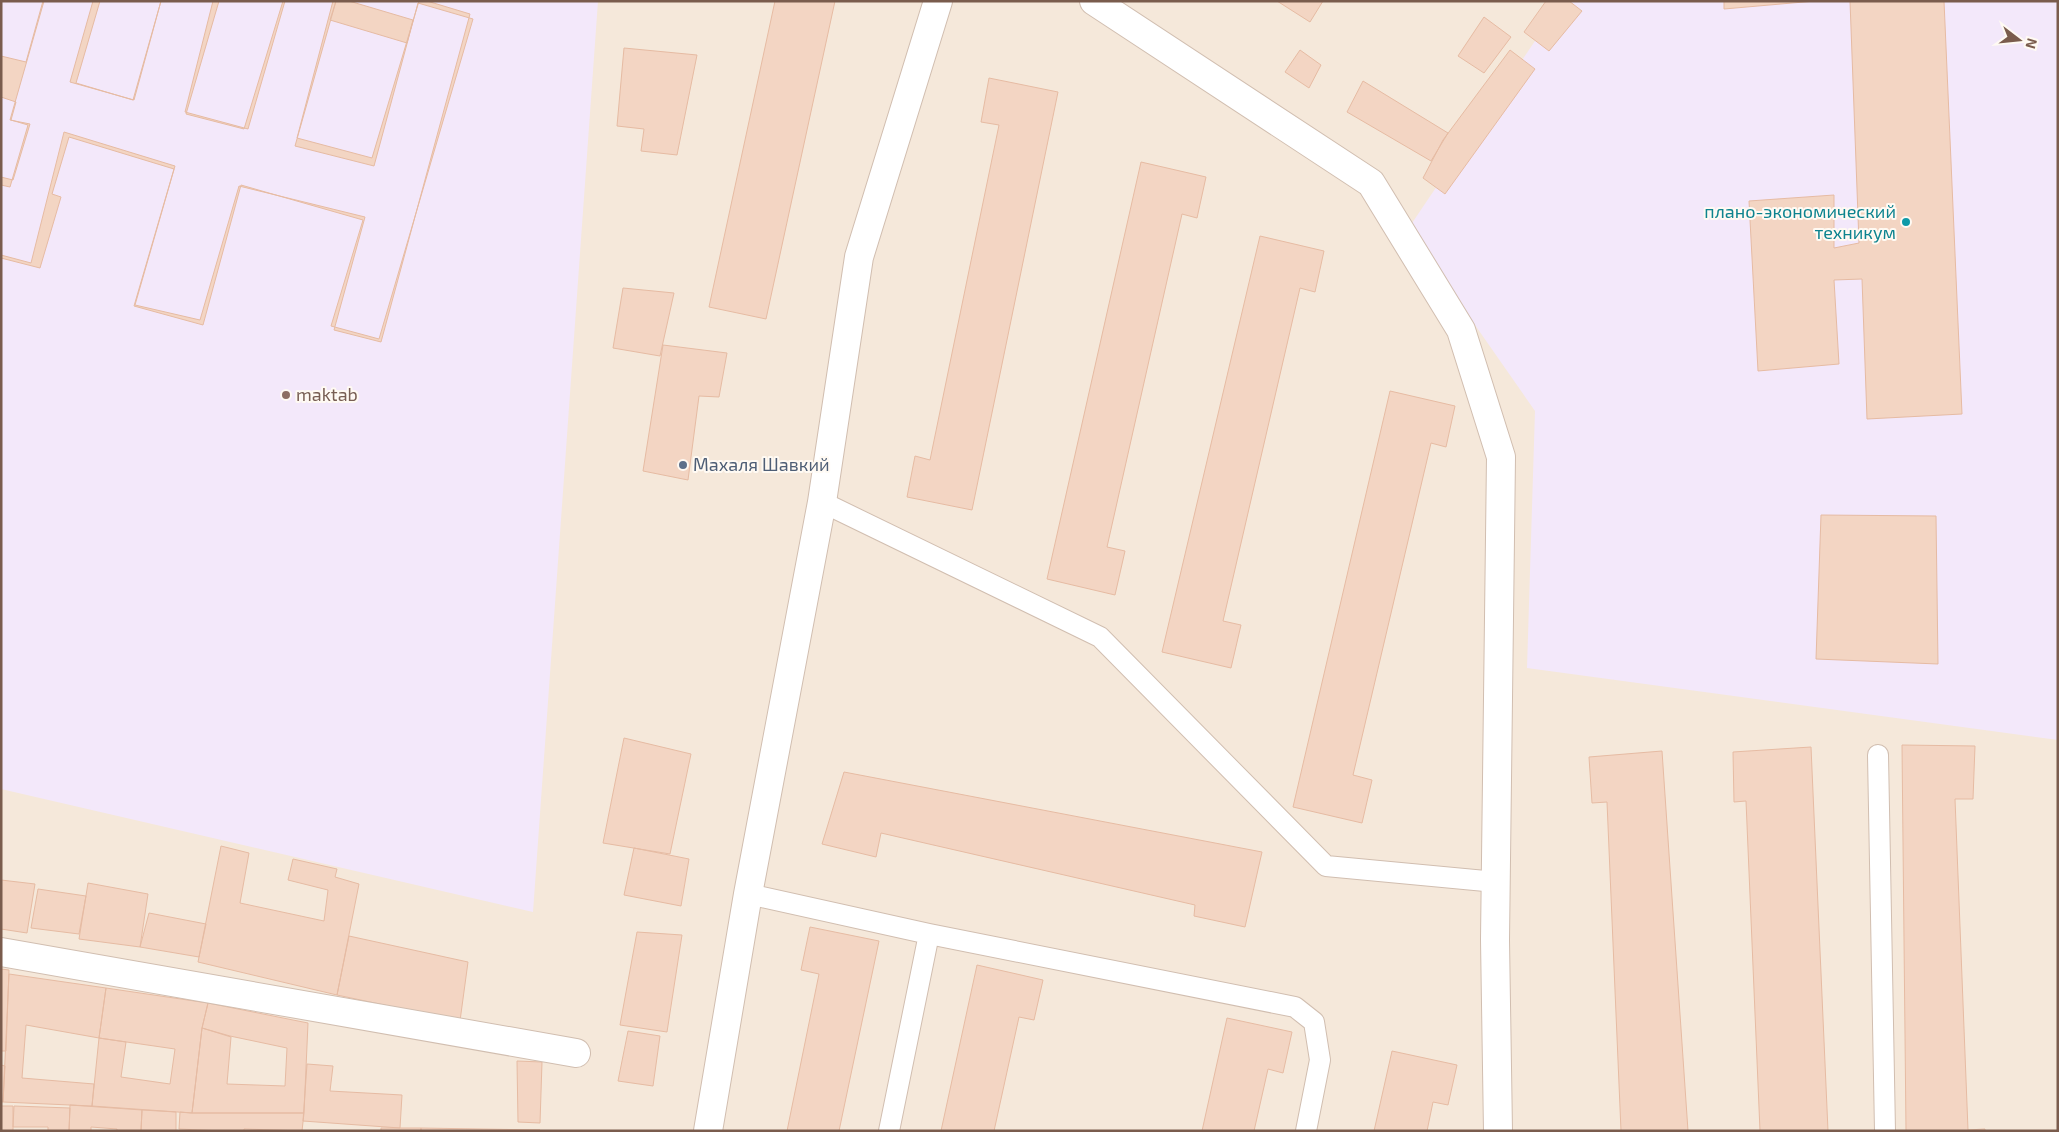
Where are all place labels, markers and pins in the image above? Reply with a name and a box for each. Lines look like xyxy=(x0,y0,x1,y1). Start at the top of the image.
place label: плано-экономический техникум xyxy=(1704,200,1896,243)
marker: плано-экономический техникум xyxy=(1900,216,1912,228)
place label: maktab xyxy=(296,383,358,405)
marker: maktab xyxy=(280,389,292,401)
place label: Махаля Шавкий xyxy=(693,453,830,475)
marker: Махаля Шавкий xyxy=(677,459,689,471)

